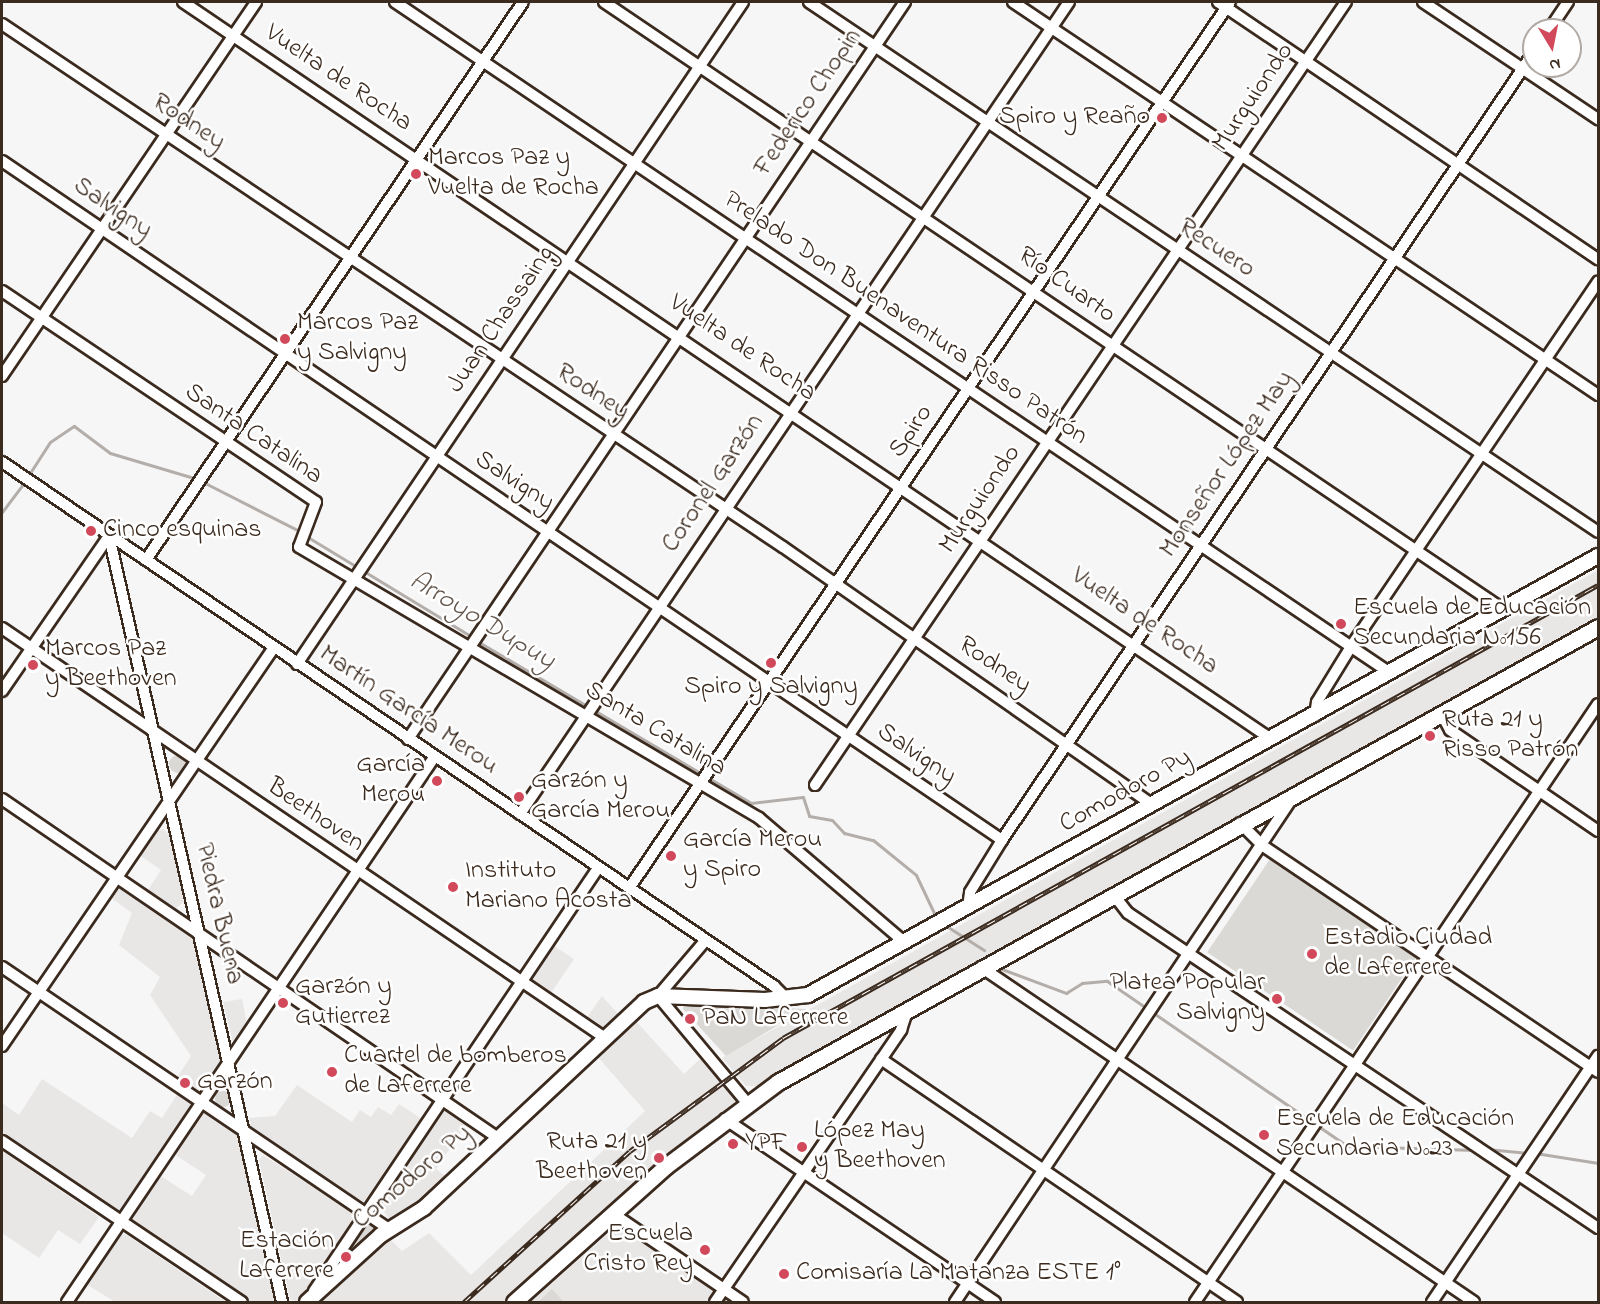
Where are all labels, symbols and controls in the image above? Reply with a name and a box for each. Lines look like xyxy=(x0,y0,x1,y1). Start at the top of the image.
street label: Vuelta de Rocha xyxy=(258,18,418,140)
north arrow xyxy=(1522,18,1582,78)
street label: Federico Chopin xyxy=(748,23,870,183)
street label: Murguiondo xyxy=(1206,38,1302,158)
text: N xyxy=(1547,51,1562,77)
street label: Rodney xyxy=(146,87,230,159)
place label: Spiro y Reaño xyxy=(999,102,1150,134)
marker: Spiro y Reaño xyxy=(1155,111,1169,125)
place label: Marcos Paz y Vuelta de Rocha xyxy=(428,143,599,204)
marker: Marcos Paz y Vuelta de Rocha xyxy=(409,167,423,181)
street label: Salvigny xyxy=(66,171,158,247)
street label: Prelado Don Buenaventura Risso Patrón xyxy=(717,185,1093,453)
street label: Recuero xyxy=(1172,212,1260,286)
street label: Juan Chassaing xyxy=(441,240,563,400)
street label: Río Cuarto xyxy=(1011,241,1121,331)
street label: Vuelta de Rocha xyxy=(662,288,822,410)
place label: Marcos Paz y Salvigny xyxy=(297,308,418,370)
marker: Marcos Paz y Salvigny xyxy=(278,332,292,346)
street label: Rodney xyxy=(550,357,634,429)
street label: Monseñor López May xyxy=(1154,366,1302,564)
street label: Santa Catalina xyxy=(178,377,328,493)
street label: Spiro xyxy=(883,400,941,464)
street label: Coronel Garzón xyxy=(656,409,772,559)
street label: Murguiondo xyxy=(933,440,1029,560)
street label: Salvigny xyxy=(468,445,560,519)
place label: Cinco esquinas xyxy=(103,515,262,547)
marker: Cinco esquinas xyxy=(84,524,98,538)
street label: Vuelta de Rocha xyxy=(1064,561,1224,683)
water label: Arroyo Dupuy xyxy=(403,565,561,677)
place label: Escuela de Educación Secundaria Nº156 xyxy=(1353,593,1591,654)
marker: Escuela de Educación Secundaria Nº156 xyxy=(1334,617,1348,631)
street label: Rodney xyxy=(952,630,1036,702)
place label: Marcos Paz y Beethoven xyxy=(45,634,177,696)
street label: Martín García Merou xyxy=(312,639,504,783)
marker: Spiro y Salvigny xyxy=(764,656,778,670)
marker: Marcos Paz y Beethoven xyxy=(26,658,40,672)
place label: Spiro y Salvigny xyxy=(684,672,858,704)
street label: Santa Catalina xyxy=(578,675,732,785)
place label: Ruta 21 y Risso Patrón xyxy=(1442,705,1578,766)
street label: Salvigny xyxy=(870,717,962,793)
marker: Ruta 21 y Risso Patrón xyxy=(1423,729,1437,743)
street label: Comodoro Py xyxy=(1055,743,1197,841)
place label: García Merou xyxy=(356,750,425,812)
place label: Garzón y García Merou xyxy=(531,766,670,828)
street label: Beethoven xyxy=(260,772,370,860)
marker: García Merou xyxy=(430,774,444,788)
marker: Garzón y García Merou xyxy=(512,790,526,804)
place label: García Merou y Spiro xyxy=(683,825,822,886)
street label: Piedra Buena xyxy=(187,840,249,988)
marker: García Merou y Spiro xyxy=(664,849,678,863)
place label: Instituto Mariano Acosta xyxy=(465,856,632,918)
marker: Instituto Mariano Acosta xyxy=(446,880,460,894)
place label: Estadio Ciudad de Laferrere xyxy=(1324,923,1492,984)
marker: Estadio Ciudad de Laferrere xyxy=(1305,947,1319,961)
place label: Platea Popular Salvigny xyxy=(1110,968,1265,1030)
place label: Garzón y Gutierrez xyxy=(295,972,392,1034)
marker: Platea Popular Salvigny xyxy=(1270,992,1284,1006)
marker: Garzón y Gutierrez xyxy=(276,996,290,1010)
place label: PaN Laferrere xyxy=(702,1003,848,1035)
marker: PaN Laferrere xyxy=(683,1012,697,1026)
place label: Cuartel de bomberos de Laferrere xyxy=(344,1041,567,1102)
marker: Cuartel de bomberos de Laferrere xyxy=(325,1065,339,1079)
place label: Garzón xyxy=(197,1067,273,1099)
marker: Garzón xyxy=(178,1076,192,1090)
place label: Escuela de Educación Secundaria Nº23 xyxy=(1276,1104,1514,1166)
place label: López May y Beethoven xyxy=(814,1116,946,1178)
street label: Comodoro Py xyxy=(347,1119,479,1237)
place label: Ruta 21 y Beethoven xyxy=(536,1127,647,1188)
place label: YPF xyxy=(745,1128,787,1160)
marker: Escuela de Educación Secundaria Nº23 xyxy=(1257,1128,1271,1142)
marker: YPF xyxy=(726,1137,740,1151)
marker: López May y Beethoven xyxy=(795,1140,809,1154)
marker: Ruta 21 y Beethoven xyxy=(652,1151,666,1165)
place label: Escuela Cristo Rey xyxy=(584,1219,693,1280)
place label: Estación Laferrere xyxy=(239,1226,334,1288)
marker: Escuela Cristo Rey xyxy=(698,1243,712,1257)
marker: Estación Laferrere xyxy=(339,1250,353,1264)
place label: Comisaría La Matanza ESTE 1° xyxy=(796,1258,1121,1290)
marker: Comisaría La Matanza ESTE 1° xyxy=(777,1267,791,1281)

